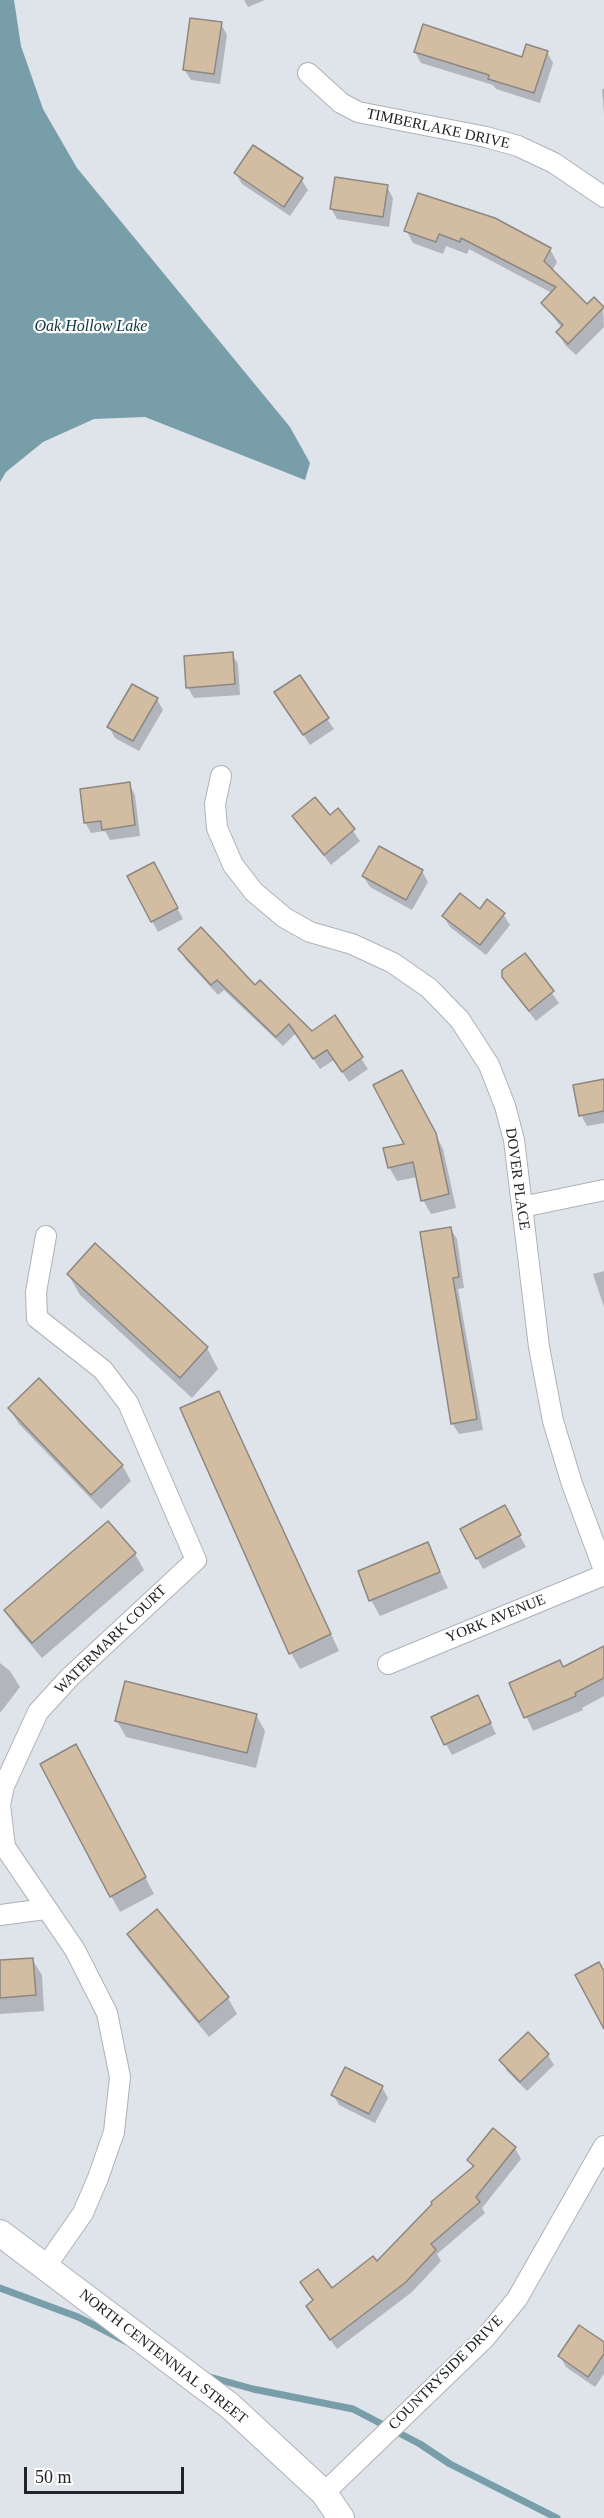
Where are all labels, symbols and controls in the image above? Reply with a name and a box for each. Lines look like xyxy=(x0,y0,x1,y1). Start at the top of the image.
street label: TIMBERLAKE DRIVE xyxy=(365,105,511,153)
water label: Oak Hollow Lake xyxy=(35,317,147,337)
street label: DOVER PLACE xyxy=(501,1127,533,1231)
street label: WATERMARK COURT xyxy=(51,1582,171,1698)
street label: YORK AVENUE xyxy=(443,1591,549,1647)
street label: NORTH CENTENNIAL STREET xyxy=(75,2286,251,2428)
street label: COUNTRYSIDE DRIVE xyxy=(385,2312,507,2434)
scale bar xyxy=(27,2455,188,2493)
text: 50 m xyxy=(35,2467,72,2487)

